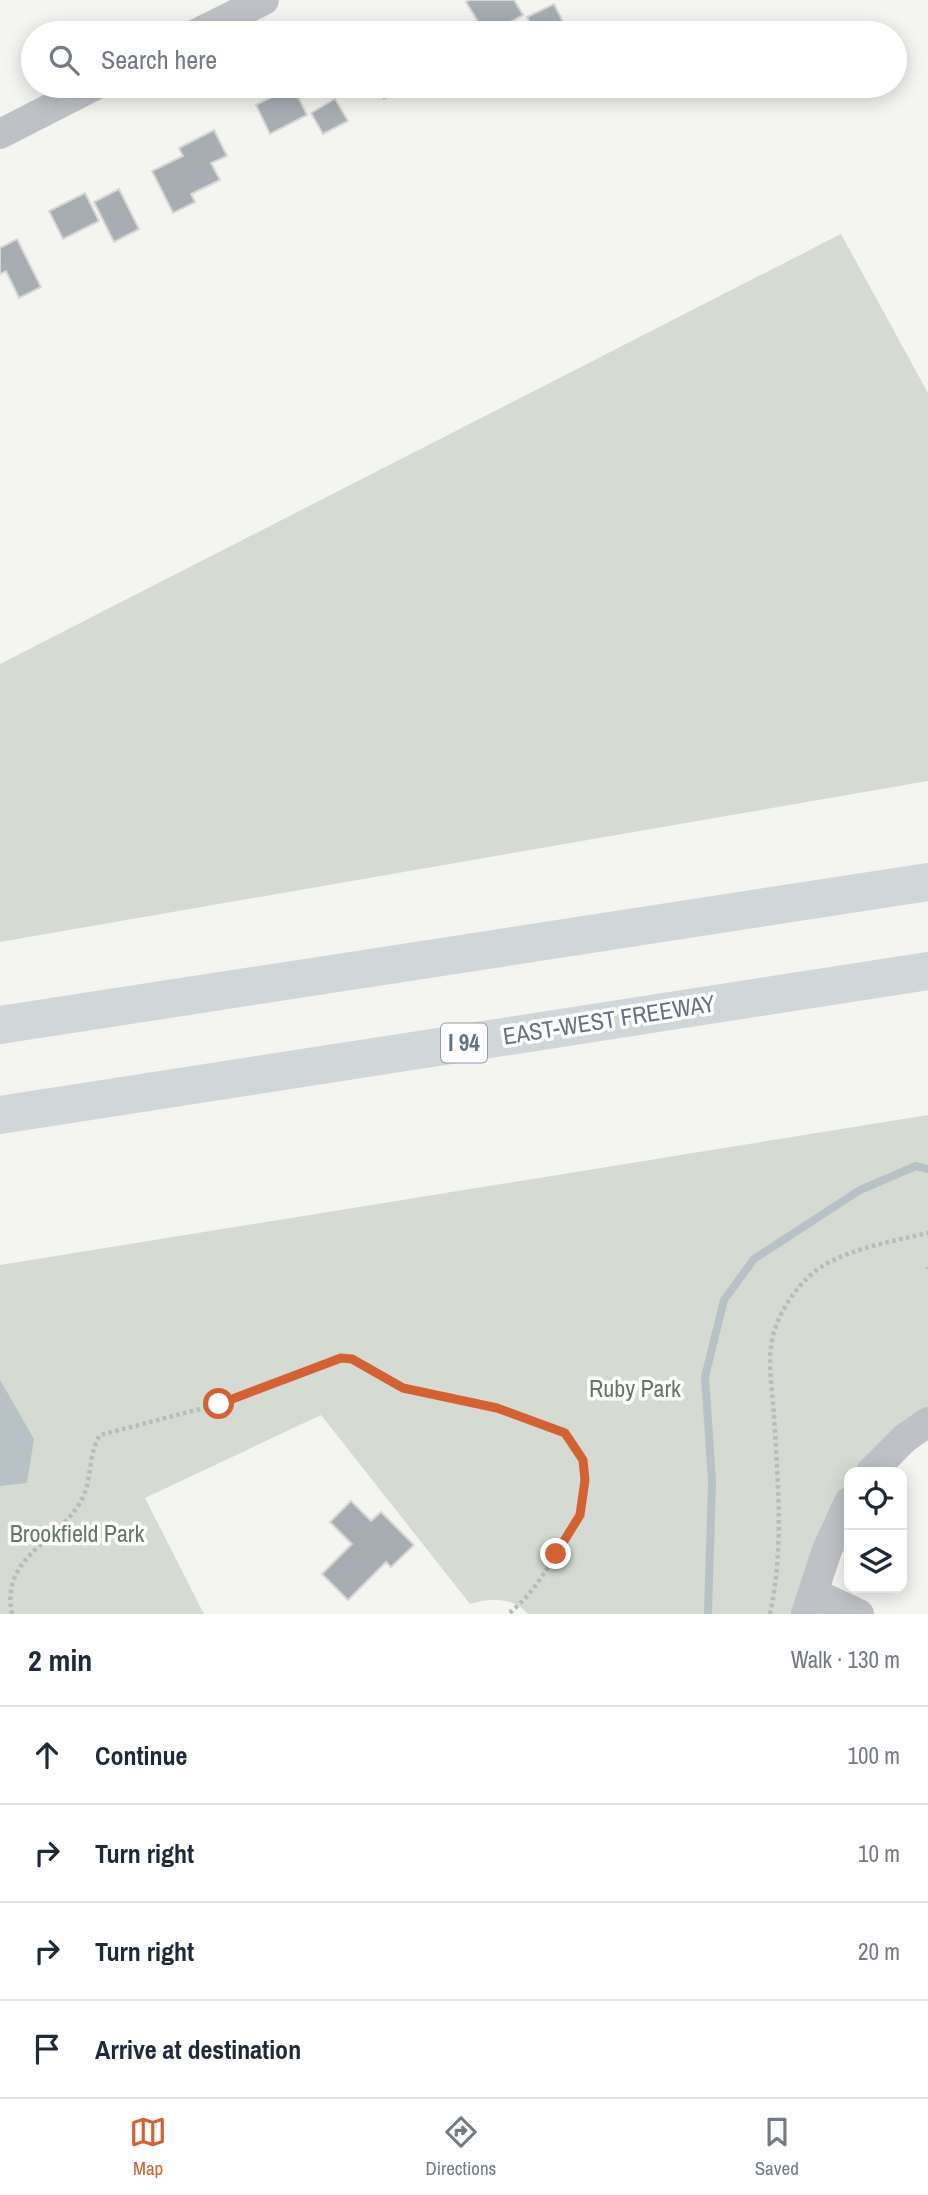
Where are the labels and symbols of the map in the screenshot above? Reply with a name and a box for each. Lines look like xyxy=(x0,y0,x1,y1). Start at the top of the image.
street label: EAST-WEST FREEWAY xyxy=(501,986,717,1052)
road number: I 94 xyxy=(441,1024,487,1062)
park label: Ruby Park xyxy=(589,1372,681,1404)
route start xyxy=(203,1388,234,1419)
park label: Brookfield Park xyxy=(10,1517,144,1549)
route end xyxy=(540,1538,571,1569)

